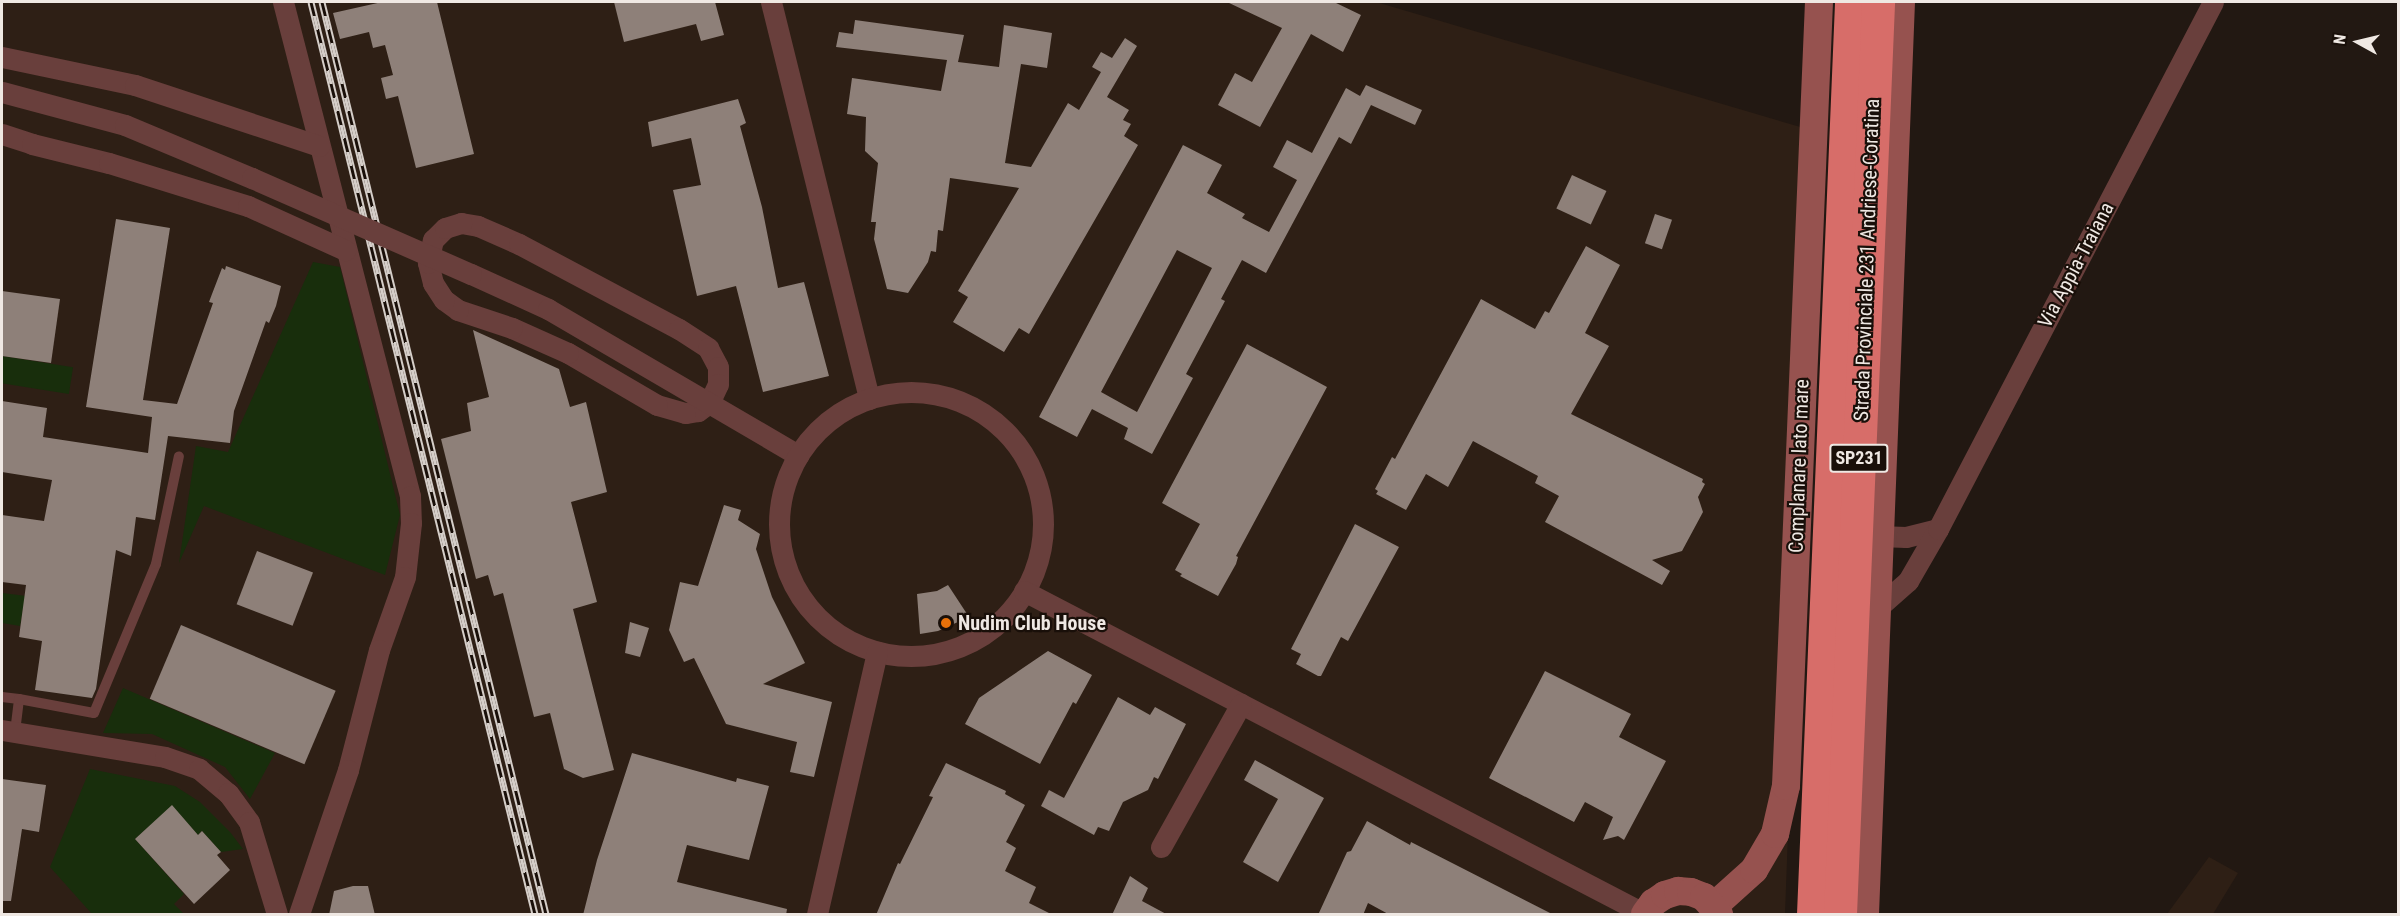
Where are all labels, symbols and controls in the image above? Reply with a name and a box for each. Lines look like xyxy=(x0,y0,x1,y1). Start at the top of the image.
north arrow xyxy=(2328,12,2388,72)
text: N xyxy=(2330,33,2350,46)
street label: Strada Provinciale 231 Andriese-Coratina xyxy=(1849,98,1885,422)
street label: Via Appia-Traiana xyxy=(2033,198,2119,332)
street label: Complanare lato mare xyxy=(1784,379,1814,553)
road number: SP231 xyxy=(1829,443,1889,473)
place label: Nudim Club House xyxy=(958,611,1106,635)
marker: Nudim Club House xyxy=(939,616,953,630)

